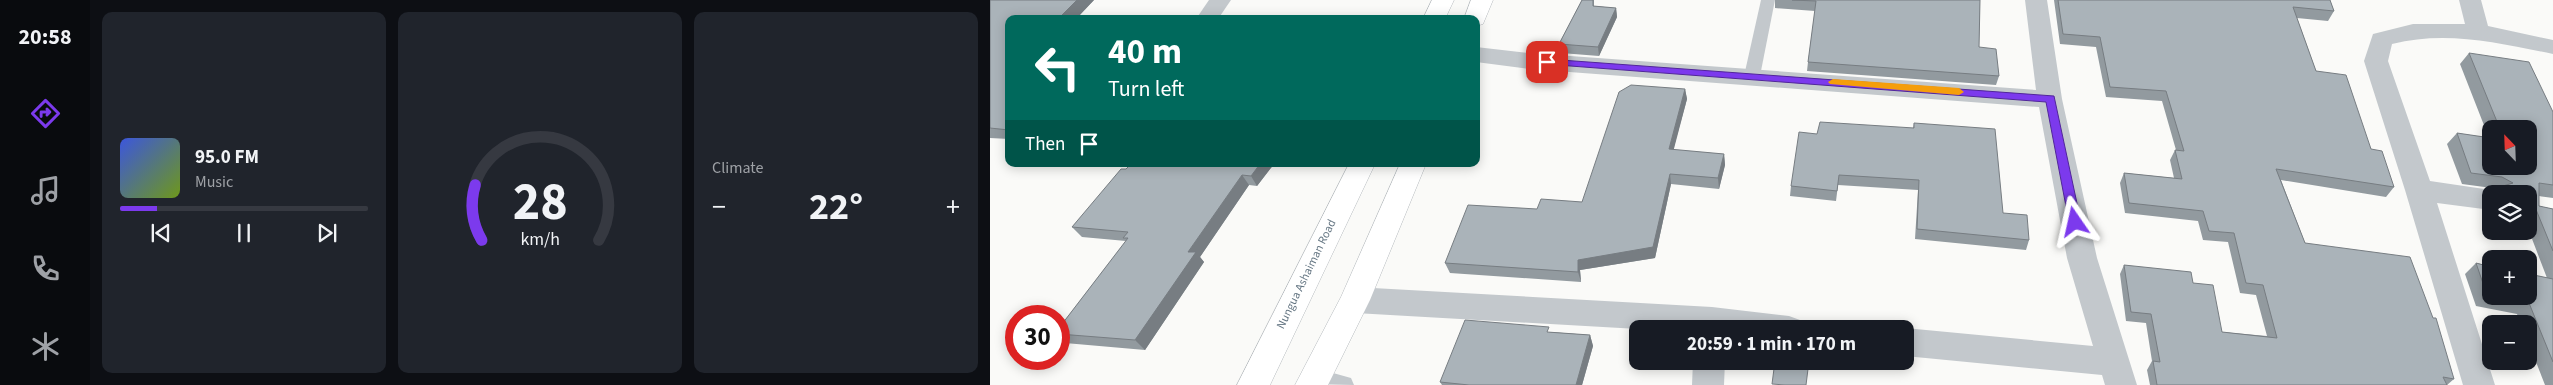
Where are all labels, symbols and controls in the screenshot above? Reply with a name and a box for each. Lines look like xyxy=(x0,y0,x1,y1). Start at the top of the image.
text: 20:58 xyxy=(18,21,72,53)
text: 40 m xyxy=(1108,27,1182,77)
icon: left xyxy=(1025,35,1090,100)
pin xyxy=(1526,41,1568,83)
icon: arrive xyxy=(1533,48,1561,76)
text: Turn left xyxy=(1108,73,1184,105)
icon: directions xyxy=(28,96,63,131)
north arrow xyxy=(2482,120,2538,175)
map controls xyxy=(2482,120,2537,370)
icon: arrive xyxy=(1075,130,1103,158)
text: Then xyxy=(1025,131,1065,158)
text: 95.0 FM xyxy=(195,144,259,171)
text: Climate xyxy=(712,157,763,179)
text: 28 xyxy=(513,166,567,240)
text: Music xyxy=(195,171,233,193)
icon: music xyxy=(28,173,63,208)
text: 22° xyxy=(809,180,863,234)
button: layers xyxy=(2482,185,2537,240)
text: − xyxy=(712,187,726,227)
text: + xyxy=(946,187,960,227)
position arrow xyxy=(2048,195,2100,247)
street label: Nungua Ashaiman Road xyxy=(1273,217,1340,332)
icon: previous xyxy=(147,219,175,247)
icon: pause xyxy=(230,219,258,247)
icon: next xyxy=(313,219,341,247)
text: km/h xyxy=(520,227,560,252)
button: + xyxy=(2482,250,2537,305)
icon: phone xyxy=(28,251,63,286)
speed limit sign: 30 xyxy=(1005,305,1070,370)
button: − xyxy=(2482,315,2537,370)
icon: climate xyxy=(28,329,63,364)
text: 20:59 · 1 min · 170 m xyxy=(1687,331,1856,358)

